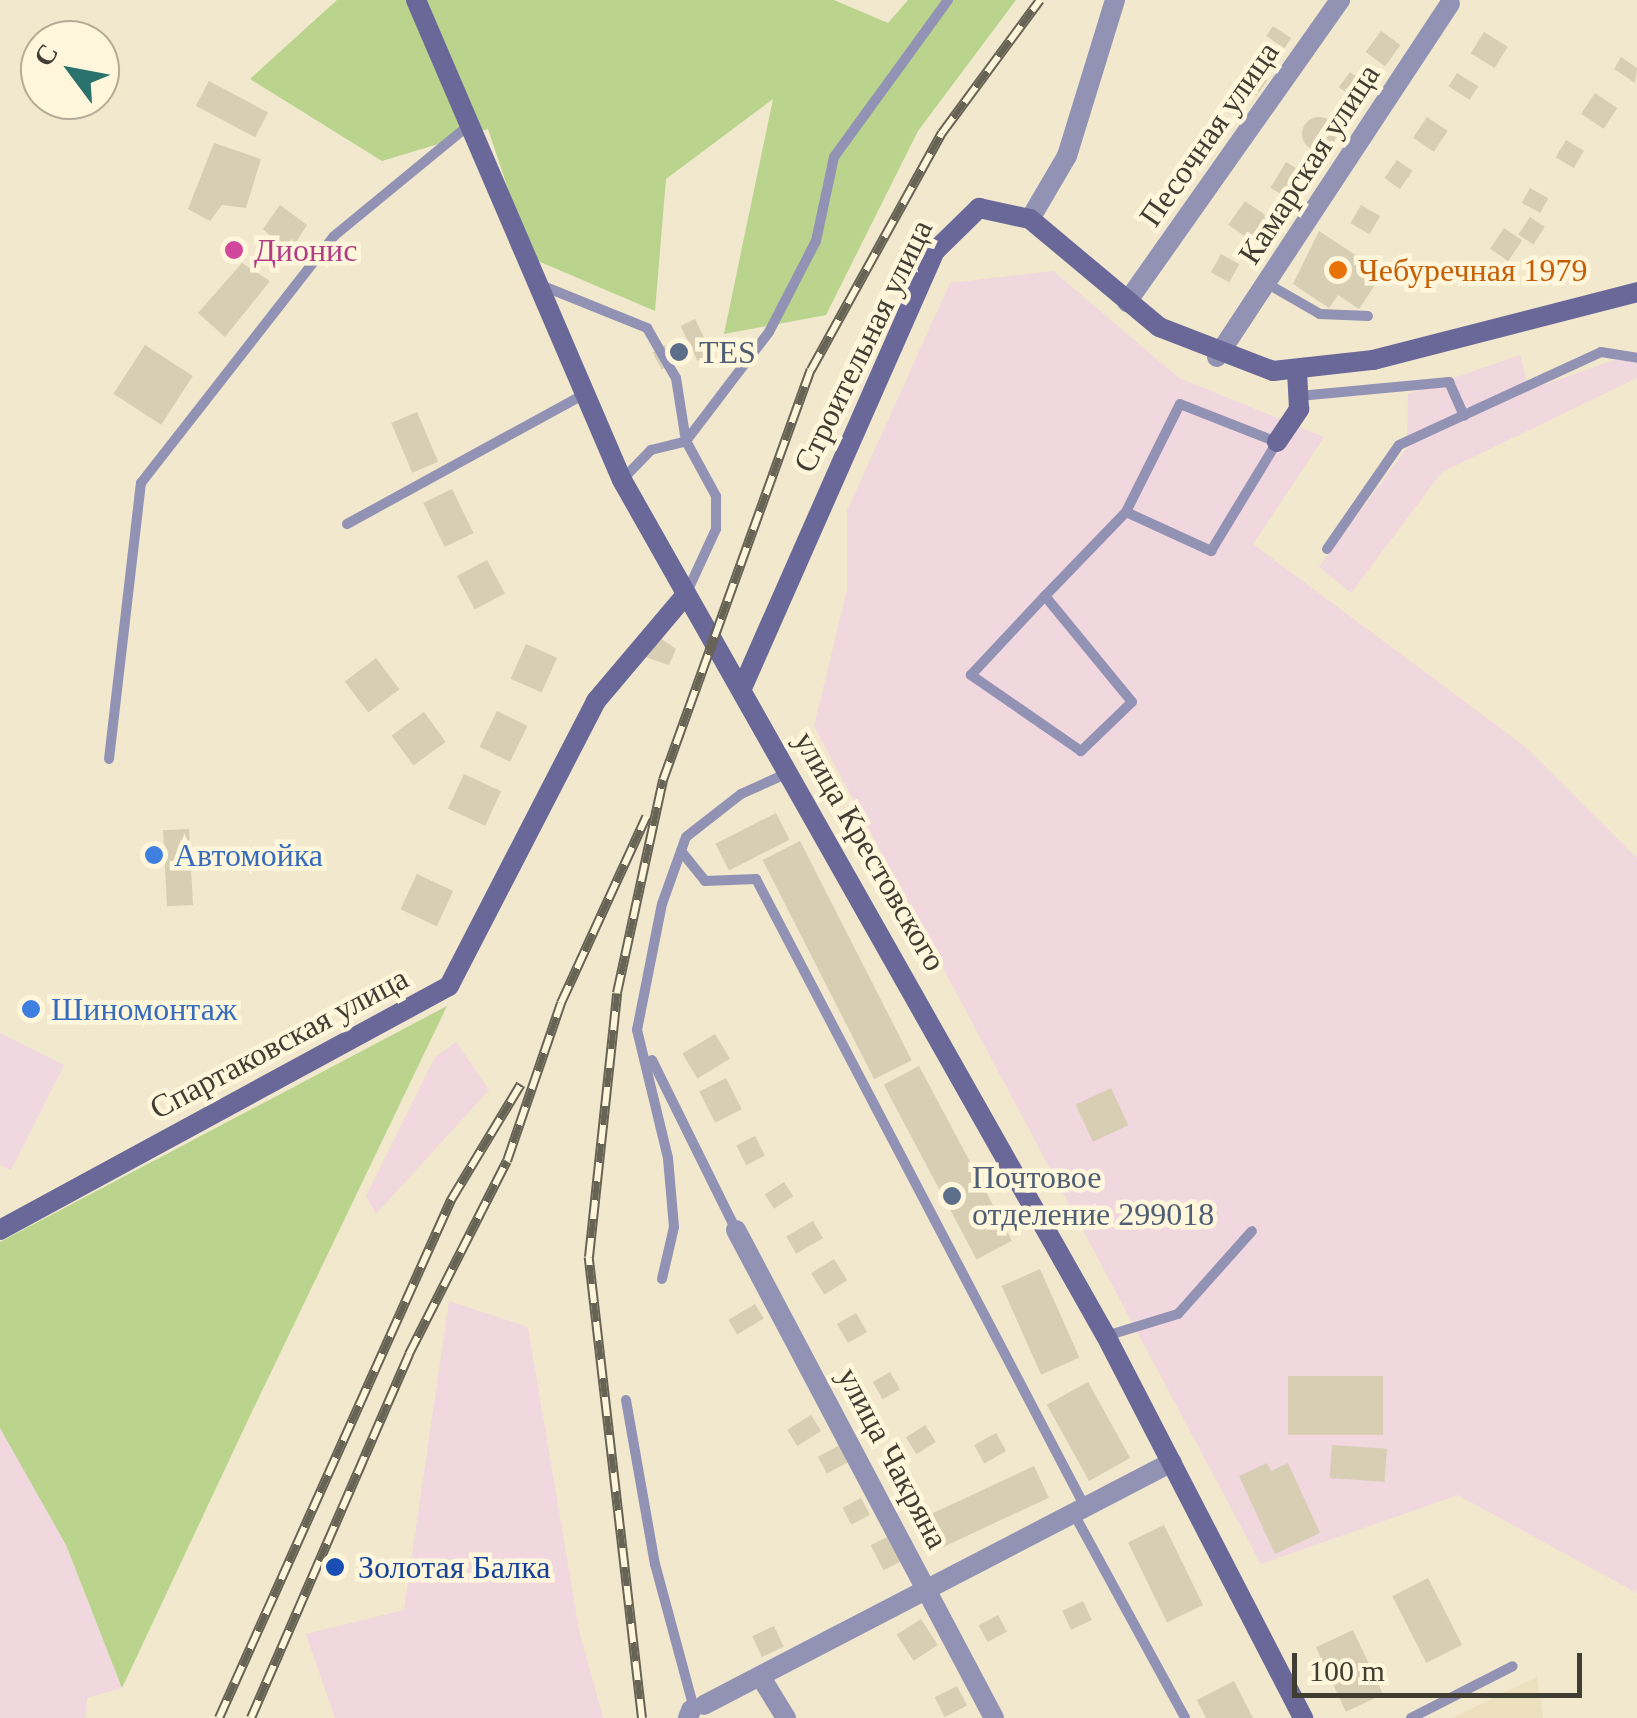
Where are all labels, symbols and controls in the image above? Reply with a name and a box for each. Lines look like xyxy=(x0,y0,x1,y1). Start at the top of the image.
north arrow xyxy=(20,20,120,120)
street label: Песочная улица xyxy=(1131,34,1287,234)
text: С xyxy=(27,38,64,72)
street label: Камарская улица xyxy=(1230,57,1388,271)
street label: Строительная улица xyxy=(785,213,941,479)
place label: Дионис xyxy=(254,231,357,269)
marker: Дионис xyxy=(223,239,245,261)
place label: Чебуречная 1979 xyxy=(1358,251,1588,289)
marker: Чебуречная 1979 xyxy=(1327,259,1349,281)
place label: TES xyxy=(699,333,756,371)
marker: TES xyxy=(668,341,690,363)
street label: улица Крестовского xyxy=(786,724,954,978)
place label: Автомойка xyxy=(174,836,323,874)
marker: Автомойка xyxy=(143,844,165,866)
street label: Спартаковская улица xyxy=(143,959,415,1127)
place label: Шиномонтаж xyxy=(51,990,237,1028)
marker: Шиномонтаж xyxy=(20,998,42,1020)
place label: Почтовое отделение 299018 xyxy=(972,1159,1214,1234)
marker: Почтовое отделение 299018 xyxy=(941,1185,963,1207)
street label: улица Чакряна xyxy=(829,1361,957,1555)
place label: Золотая Балка xyxy=(358,1548,551,1586)
marker: Золотая Балка xyxy=(322,1554,348,1580)
scale bar xyxy=(1297,1633,1587,1695)
text: 100 m xyxy=(1309,1654,1385,1687)

